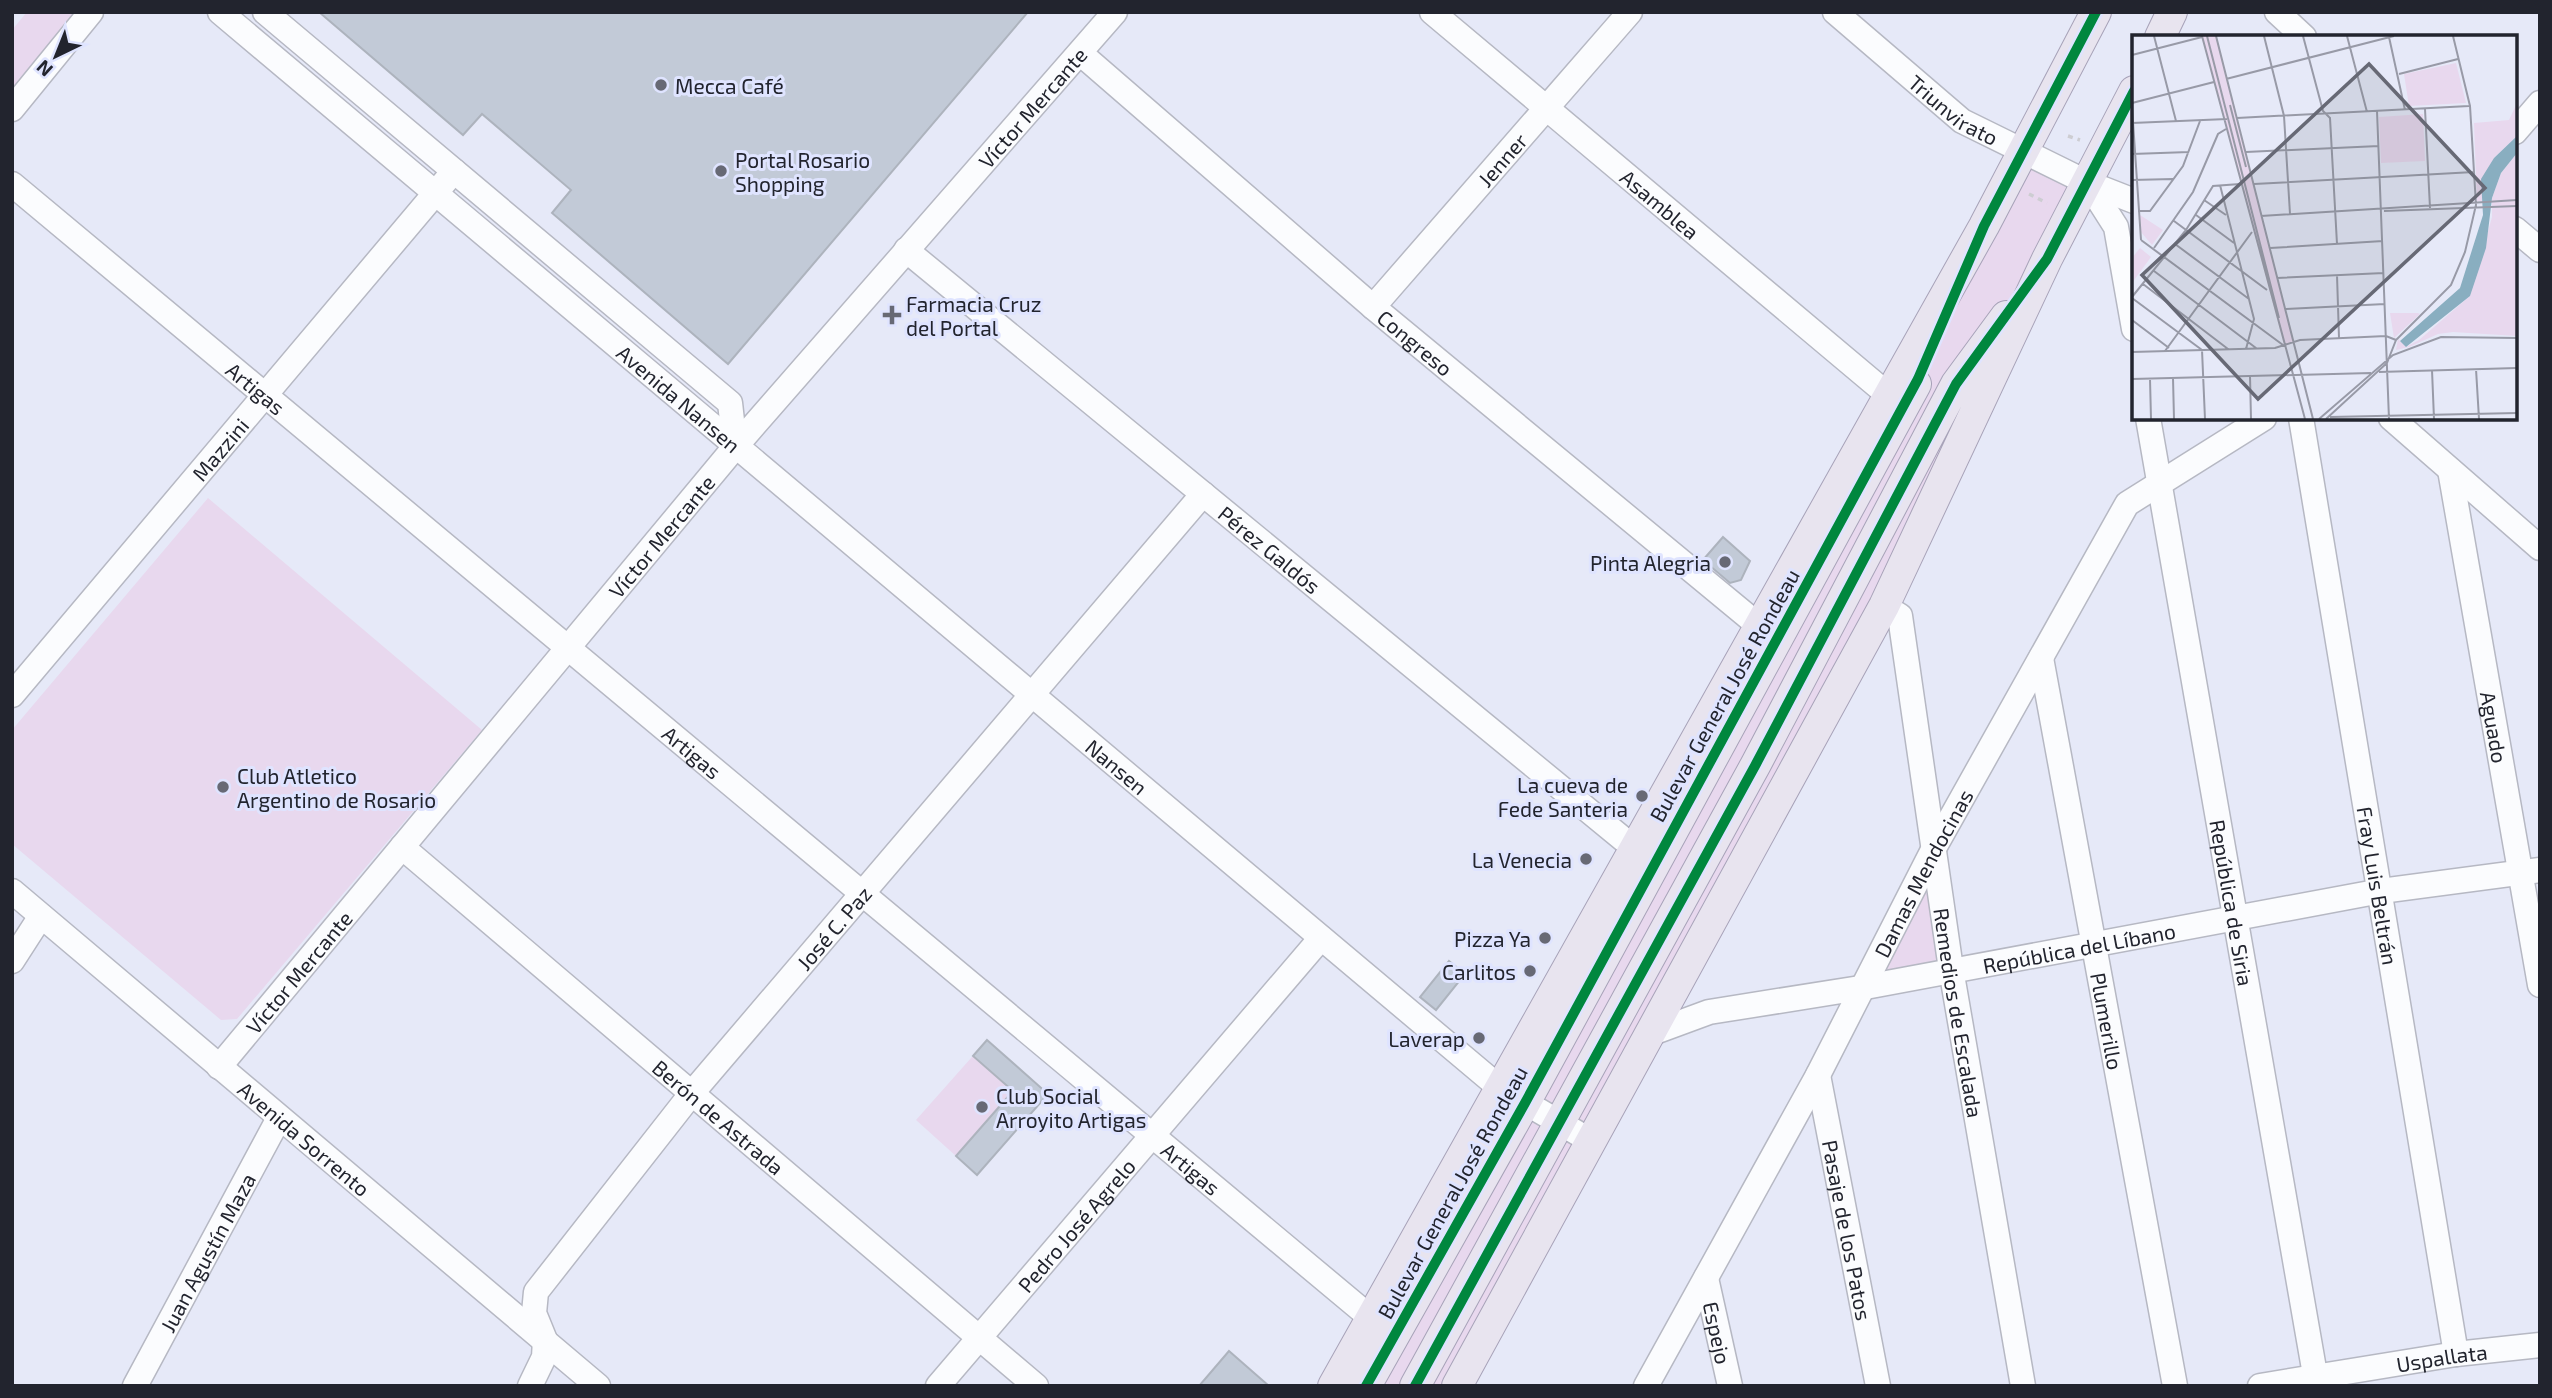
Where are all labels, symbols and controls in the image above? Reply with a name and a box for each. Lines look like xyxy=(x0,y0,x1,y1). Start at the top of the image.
north arrow xyxy=(21,21,91,91)
inset map xyxy=(2132,35,2517,420)
street label: Víctor Mercante xyxy=(973,42,1091,173)
text: N xyxy=(31,56,57,82)
street label: Triunvirato xyxy=(1904,69,2002,149)
place label: Mecca Café xyxy=(675,73,784,98)
marker: Mecca Café xyxy=(653,77,669,93)
street label: Jenner xyxy=(1472,127,1532,191)
place label: Portal Rosario Shopping xyxy=(735,147,870,196)
marker: Portal Rosario Shopping xyxy=(713,163,729,179)
street label: Asamblea xyxy=(1616,164,1705,244)
place label: Farmacia Cruz del Portal xyxy=(906,291,1041,340)
street label: Congreso xyxy=(1373,304,1458,380)
marker: Farmacia Cruz del Portal xyxy=(884,307,900,323)
street label: Avenida Nansen xyxy=(613,339,746,457)
street label: Artigas xyxy=(222,356,290,419)
street label: Mazzini xyxy=(186,413,253,485)
street label: Víctor Mercante xyxy=(603,469,719,602)
street label: Pérez Galdós xyxy=(1214,500,1326,598)
place label: Pinta Alegria xyxy=(1590,550,1711,575)
marker: Pinta Alegria xyxy=(1717,554,1733,570)
street label: Bulevar General José Rondeau xyxy=(1644,564,1804,826)
street label: Aguado xyxy=(2476,689,2513,765)
street label: Artigas xyxy=(658,720,727,783)
street label: Nansen xyxy=(1081,733,1153,799)
place label: Club Atletico Argentino de Rosario xyxy=(237,763,436,812)
place label: La cueva de Fede Santeria xyxy=(1498,772,1628,821)
marker: Club Atletico Argentino de Rosario xyxy=(215,779,231,795)
street label: Damas Mendocinas xyxy=(1868,784,1977,961)
marker: La cueva de Fede Santeria xyxy=(1634,788,1650,804)
street label: Fray Luis Beltrán xyxy=(2353,805,2404,967)
street label: República de Siria xyxy=(2206,818,2259,988)
place label: La Venecia xyxy=(1472,847,1572,872)
marker: La Venecia xyxy=(1578,851,1594,867)
street label: José C. Paz xyxy=(791,881,876,974)
street label: Víctor Mercante xyxy=(240,905,357,1038)
street label: Remedios de Escalada xyxy=(1930,906,1989,1119)
street label: República del Líbano xyxy=(1980,917,2177,977)
place label: Pizza Ya xyxy=(1454,926,1531,951)
marker: Pizza Ya xyxy=(1537,930,1553,946)
place label: Carlitos xyxy=(1442,959,1516,984)
marker: Carlitos xyxy=(1522,963,1538,979)
street label: Plumerillo xyxy=(2087,970,2129,1072)
place label: Laverap xyxy=(1388,1026,1465,1051)
marker: Laverap xyxy=(1471,1030,1487,1046)
street label: Berón de Astrada xyxy=(648,1054,790,1179)
street label: Bulevar General José Rondeau xyxy=(1372,1061,1532,1323)
street label: Avenida Sorrento xyxy=(234,1076,375,1201)
place label: Club Social Arroyito Artigas xyxy=(996,1083,1146,1132)
marker: Club Social Arroyito Artigas xyxy=(974,1099,990,1115)
street label: Artigas xyxy=(1157,1137,1226,1200)
street label: Pasaje de los Patos xyxy=(1818,1138,1878,1322)
street label: Pedro José Agrelo xyxy=(1012,1153,1140,1297)
street label: Juan Agustín Maza xyxy=(154,1168,260,1336)
street label: Espejo xyxy=(1699,1299,1737,1366)
street label: Uspallata xyxy=(2394,1338,2489,1376)

